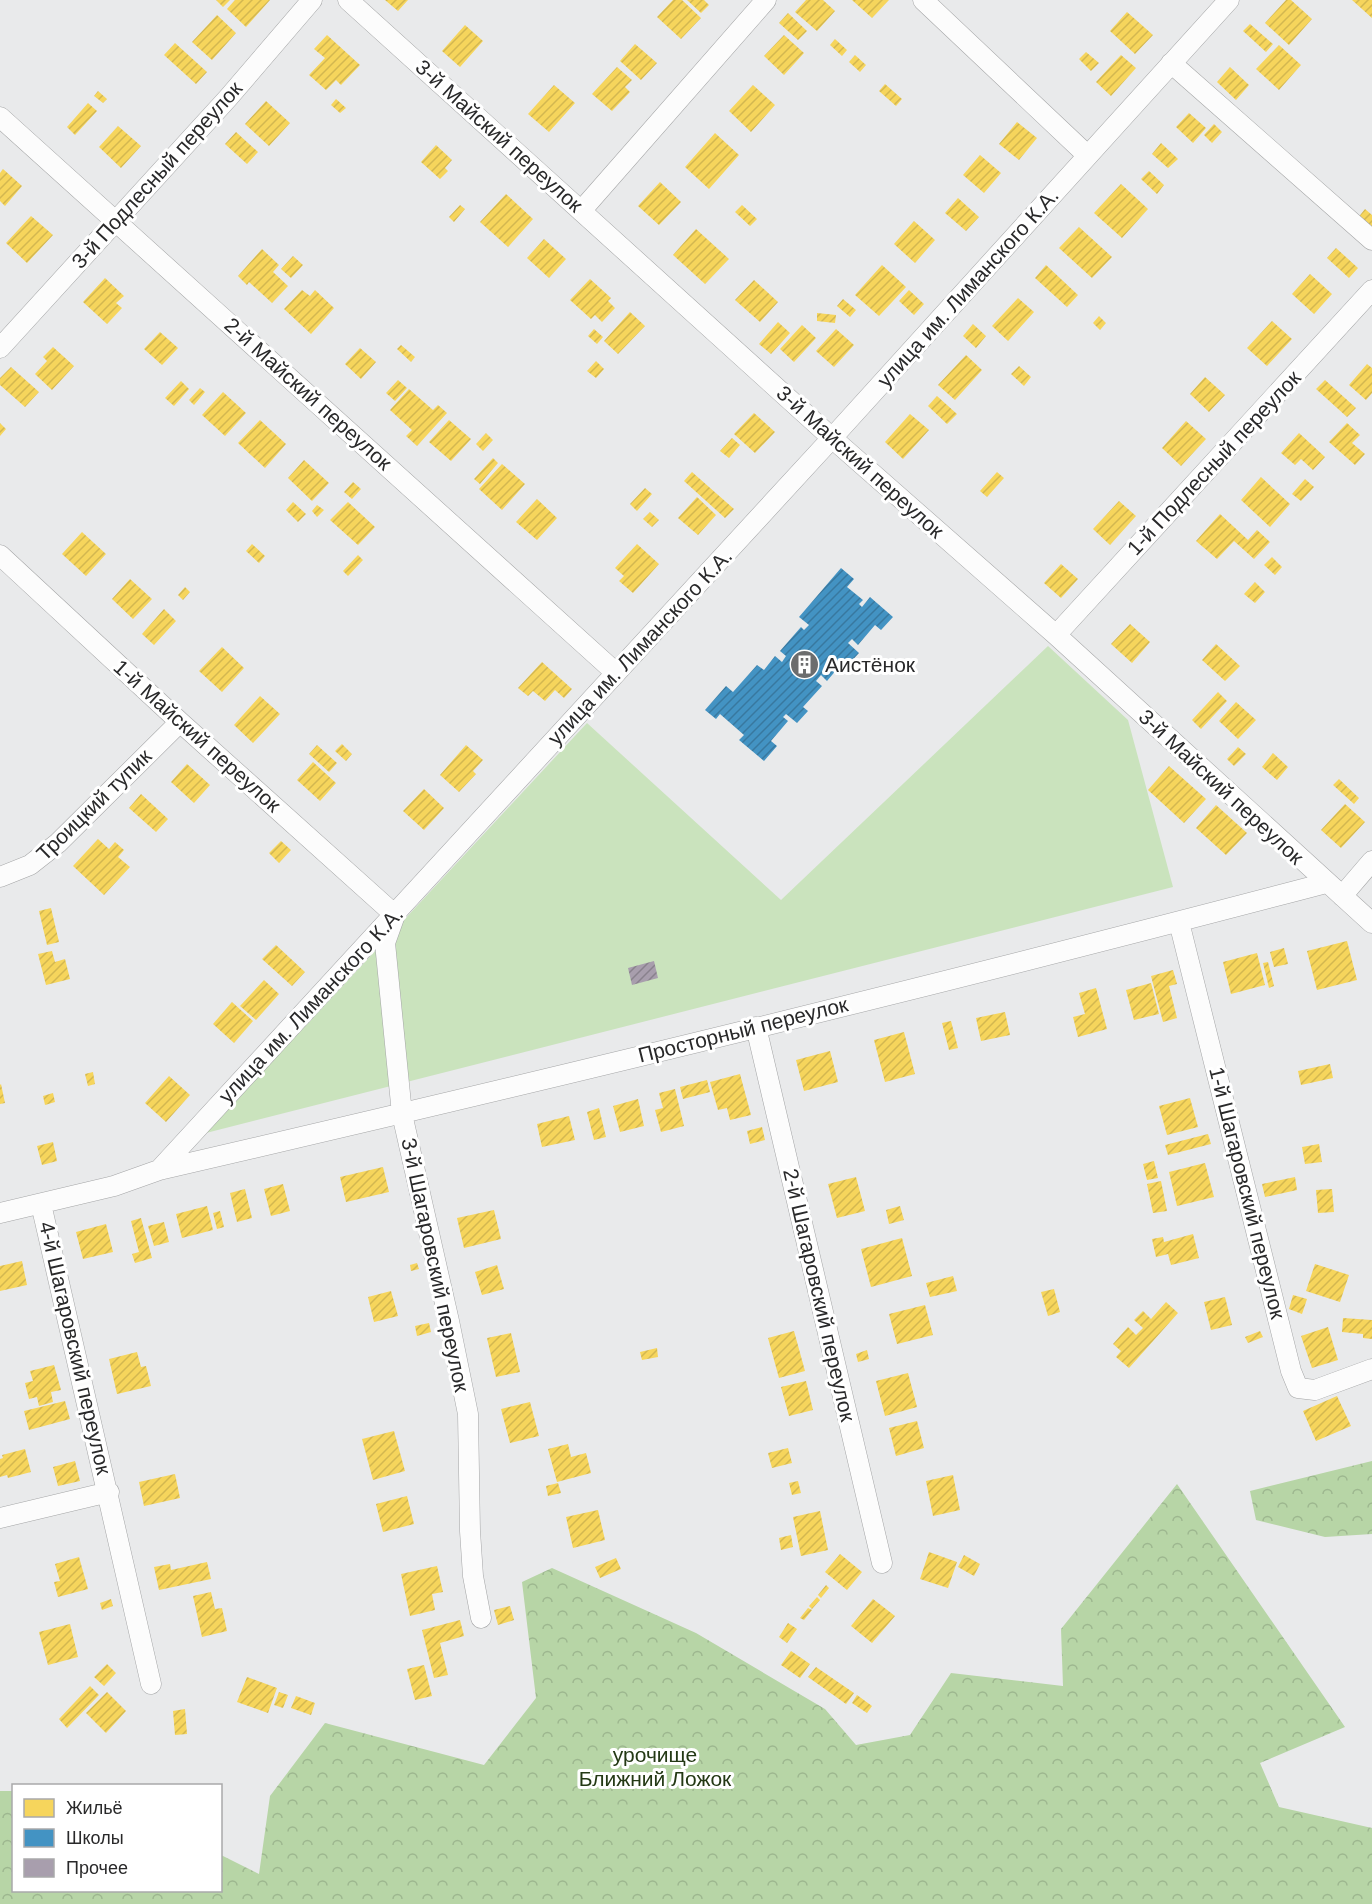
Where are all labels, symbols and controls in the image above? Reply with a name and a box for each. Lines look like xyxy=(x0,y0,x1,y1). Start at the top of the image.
street label: 3-й Майский переулок xyxy=(411,55,588,217)
street label: 3-й Подлесный переулок xyxy=(67,76,247,273)
street label: улица им. Лиманского К.А. xyxy=(872,184,1063,392)
street label: 2-й Майский переулок xyxy=(220,313,397,475)
street label: 1-й Подлесный переулок xyxy=(1122,365,1305,559)
street label: 3-й Майский переулок xyxy=(772,381,949,543)
street label: улица им. Лиманского К.А. xyxy=(543,544,736,749)
building icon: Аистёнок xyxy=(788,649,820,681)
place label: Аистёнок xyxy=(825,653,916,676)
street label: 1-й Майский переулок xyxy=(109,655,286,817)
street label: 3-й Майский переулок xyxy=(1135,705,1309,869)
street label: Троицкий тупик xyxy=(32,744,156,865)
street label: улица им. Лиманского К.А. xyxy=(214,902,407,1107)
street label: Просторный переулок xyxy=(636,992,851,1067)
street label: 1-й Шагаровский переулок xyxy=(1205,1065,1290,1322)
street label: 3-й Шагаровский переулок xyxy=(397,1136,474,1395)
street label: 2-й Шагаровский переулок xyxy=(779,1166,860,1424)
street label: 4-й Шагаровский переулок xyxy=(35,1219,116,1477)
park label: урочище Ближний Ложок xyxy=(579,1743,732,1790)
legend xyxy=(12,1784,222,1892)
text: Жильё xyxy=(66,1798,123,1818)
text: Школы xyxy=(66,1828,124,1848)
text: Прочее xyxy=(66,1858,128,1878)

